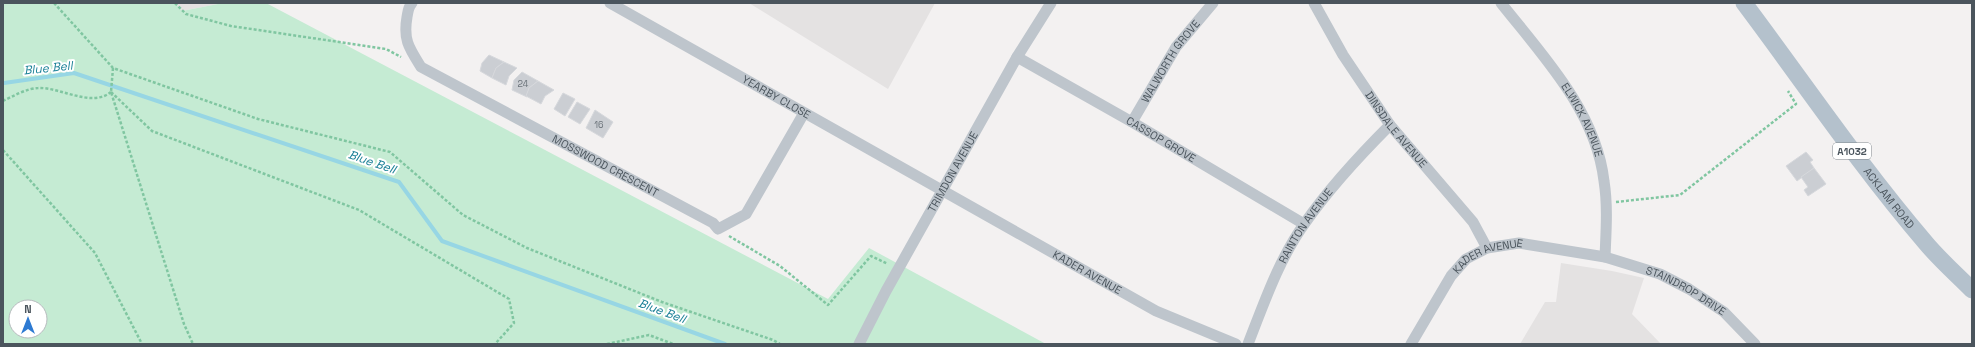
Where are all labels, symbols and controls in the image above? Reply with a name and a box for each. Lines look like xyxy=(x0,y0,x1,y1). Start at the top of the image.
street label: WALWORTH GROVE xyxy=(1138,17,1203,105)
water label: Blue Bell xyxy=(23,57,75,79)
street label: YEARBY CLOSE xyxy=(740,72,813,122)
house number: 24 xyxy=(518,78,529,90)
street label: ELWICK AVENUE xyxy=(1558,80,1606,158)
street label: DINSDALE AVENUE xyxy=(1362,88,1430,170)
street label: CASSOP GROVE xyxy=(1124,113,1199,165)
house number: 16 xyxy=(594,119,604,131)
street label: TRIMDON AVENUE xyxy=(924,129,981,215)
street label: MOSSWOOD CRESCENT xyxy=(550,131,662,200)
road number: A1032 xyxy=(1833,143,1871,159)
water label: Blue Bell xyxy=(346,146,400,178)
street label: ACKLAM ROAD xyxy=(1861,164,1918,231)
street label: RAINTON AVENUE xyxy=(1275,185,1336,266)
street label: KADER AVENUE xyxy=(1449,236,1524,276)
street label: KADER AVENUE xyxy=(1050,247,1124,297)
street label: STAINDROP DRIVE xyxy=(1644,263,1729,318)
water label: Blue Bell xyxy=(636,295,690,328)
north arrow xyxy=(8,299,48,339)
text: N xyxy=(24,302,32,316)

